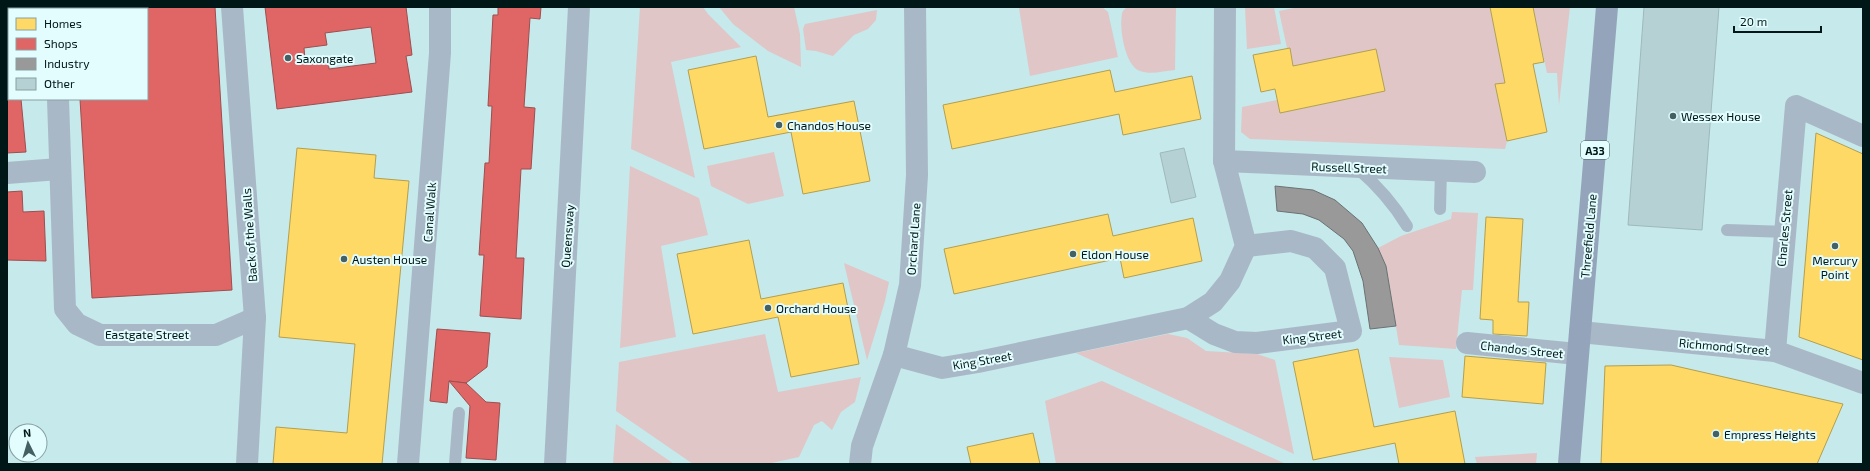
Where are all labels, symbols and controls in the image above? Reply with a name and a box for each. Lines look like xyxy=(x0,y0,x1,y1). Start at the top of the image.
legend xyxy=(8,8,148,100)
scale bar xyxy=(1734,8,1821,34)
text: 20 m xyxy=(1740,14,1767,28)
text: Homes xyxy=(44,16,82,30)
text: Shops xyxy=(44,36,78,50)
place label: Saxongate xyxy=(296,51,354,65)
marker: Saxongate xyxy=(283,53,293,63)
text: Industry xyxy=(44,56,90,70)
text: Other xyxy=(44,76,75,90)
place label: Wessex House xyxy=(1681,109,1760,123)
marker: Wessex House xyxy=(1668,111,1678,121)
place label: Chandos House xyxy=(787,118,871,132)
marker: Chandos House xyxy=(774,120,784,130)
road number: A33 xyxy=(1581,141,1609,159)
street label: Russell Street xyxy=(1311,159,1388,175)
street label: Canal Walk xyxy=(420,181,438,243)
street label: Back of the Walls xyxy=(239,188,259,282)
street label: Charles Street xyxy=(1774,188,1794,267)
street label: Threefield Lane xyxy=(1577,193,1599,279)
street label: Orchard Lane xyxy=(903,202,923,276)
street label: Queensway xyxy=(558,203,577,268)
marker: Mercury Point xyxy=(1830,241,1840,251)
place label: Eldon House xyxy=(1081,247,1149,261)
marker: Eldon House xyxy=(1068,249,1078,259)
place label: Austen House xyxy=(352,252,427,266)
place label: Mercury Point xyxy=(1812,253,1858,281)
marker: Austen House xyxy=(339,254,349,264)
place label: Orchard House xyxy=(776,301,857,315)
marker: Orchard House xyxy=(763,303,773,313)
street label: King Street xyxy=(1281,325,1343,347)
street label: Eastgate Street xyxy=(105,327,190,341)
street label: Richmond Street xyxy=(1678,335,1770,357)
street label: Chandos Street xyxy=(1480,338,1565,360)
street label: King Street xyxy=(951,348,1013,372)
north arrow xyxy=(8,423,48,463)
text: N xyxy=(23,426,32,439)
place label: Empress Heights xyxy=(1724,427,1816,441)
marker: Empress Heights xyxy=(1711,429,1721,439)

